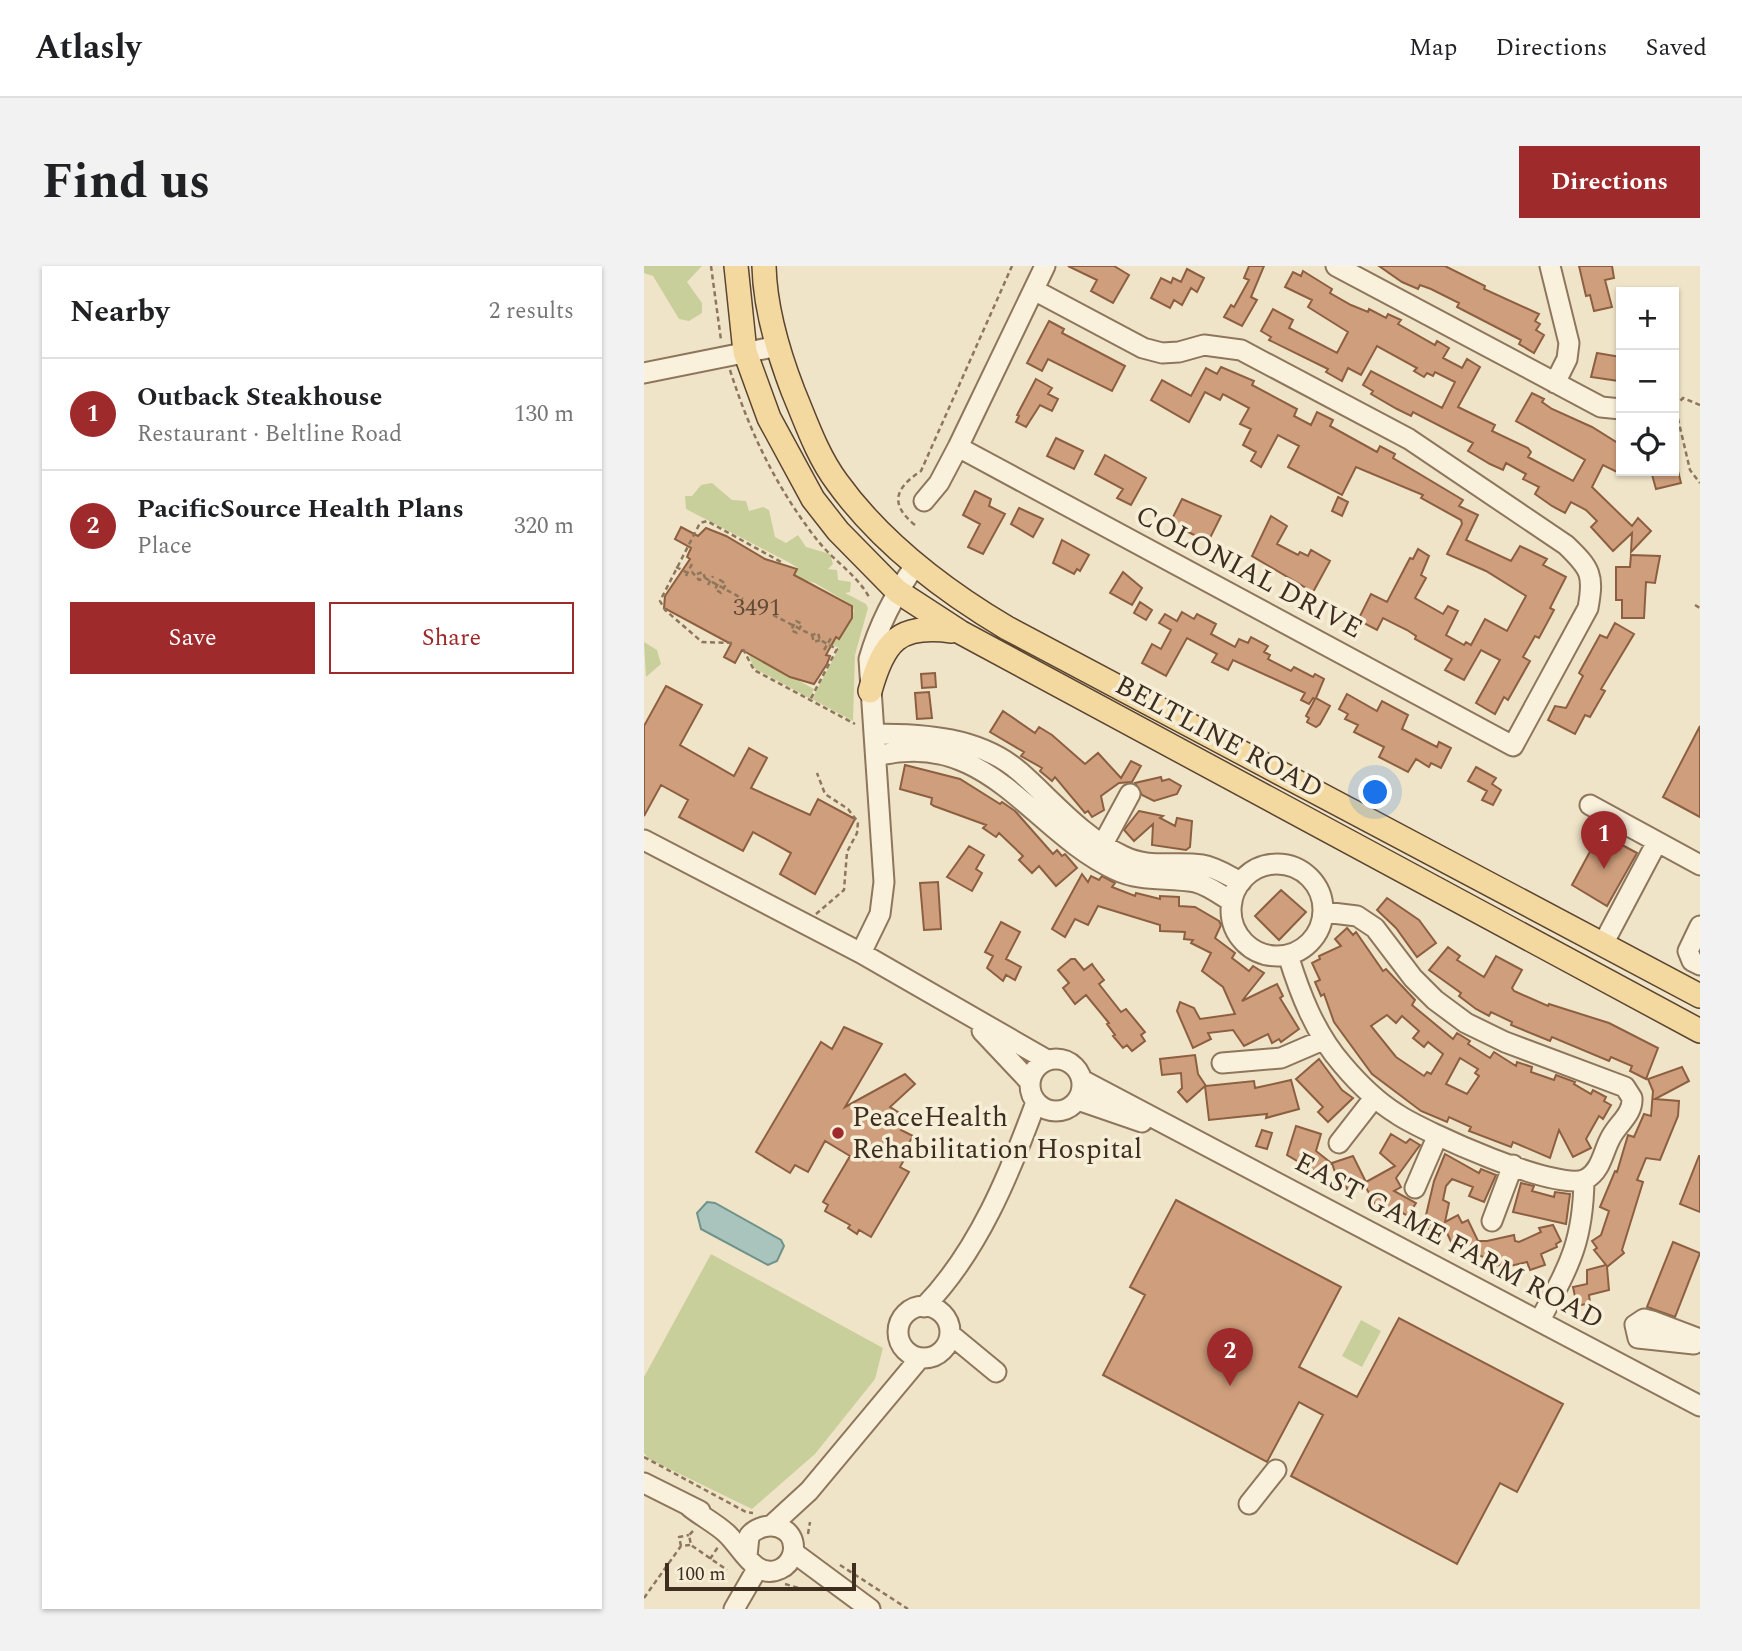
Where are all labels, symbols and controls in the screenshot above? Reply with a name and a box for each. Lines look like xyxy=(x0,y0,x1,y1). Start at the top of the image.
text: Atlasly xyxy=(35,23,141,73)
text: Map xyxy=(1409,30,1457,66)
text: Directions xyxy=(1495,30,1607,66)
text: Saved xyxy=(1645,30,1707,66)
text: Find us xyxy=(42,145,210,220)
button: Directions xyxy=(1519,146,1700,218)
map controls xyxy=(1616,287,1679,476)
button: + xyxy=(1616,287,1679,350)
text: Nearby xyxy=(70,289,169,335)
text: 2 results xyxy=(489,294,574,329)
button: − xyxy=(1616,350,1679,413)
text: Outback Steakhouse xyxy=(137,377,383,417)
text: 1 xyxy=(87,397,99,432)
text: 130 m xyxy=(514,397,574,432)
button: locate xyxy=(1616,413,1679,476)
text: Restaurant · Beltline Road xyxy=(137,417,402,452)
text: PacificSource Health Plans xyxy=(137,489,464,529)
street label: COLONIAL DRIVE xyxy=(1128,494,1370,650)
text: 2 xyxy=(87,509,99,544)
text: 320 m xyxy=(514,509,574,544)
text: Place xyxy=(137,529,192,564)
house number: 3491 xyxy=(733,590,781,626)
button: Save xyxy=(70,602,315,674)
button: Share xyxy=(329,602,574,674)
street label: BELTLINE ROAD xyxy=(1107,664,1331,810)
your location xyxy=(1358,775,1392,809)
pin: 1 xyxy=(1581,811,1627,869)
place label: PeaceHealth Rehabilitation Hospital xyxy=(852,1096,1142,1171)
marker: PeaceHealth Rehabilitation Hospital xyxy=(830,1125,846,1141)
street label: EAST GAME FARM ROAD xyxy=(1287,1141,1611,1341)
pin: 2 xyxy=(1207,1328,1253,1386)
scale bar xyxy=(665,1560,856,1592)
text: 100 m xyxy=(676,1560,726,1589)

